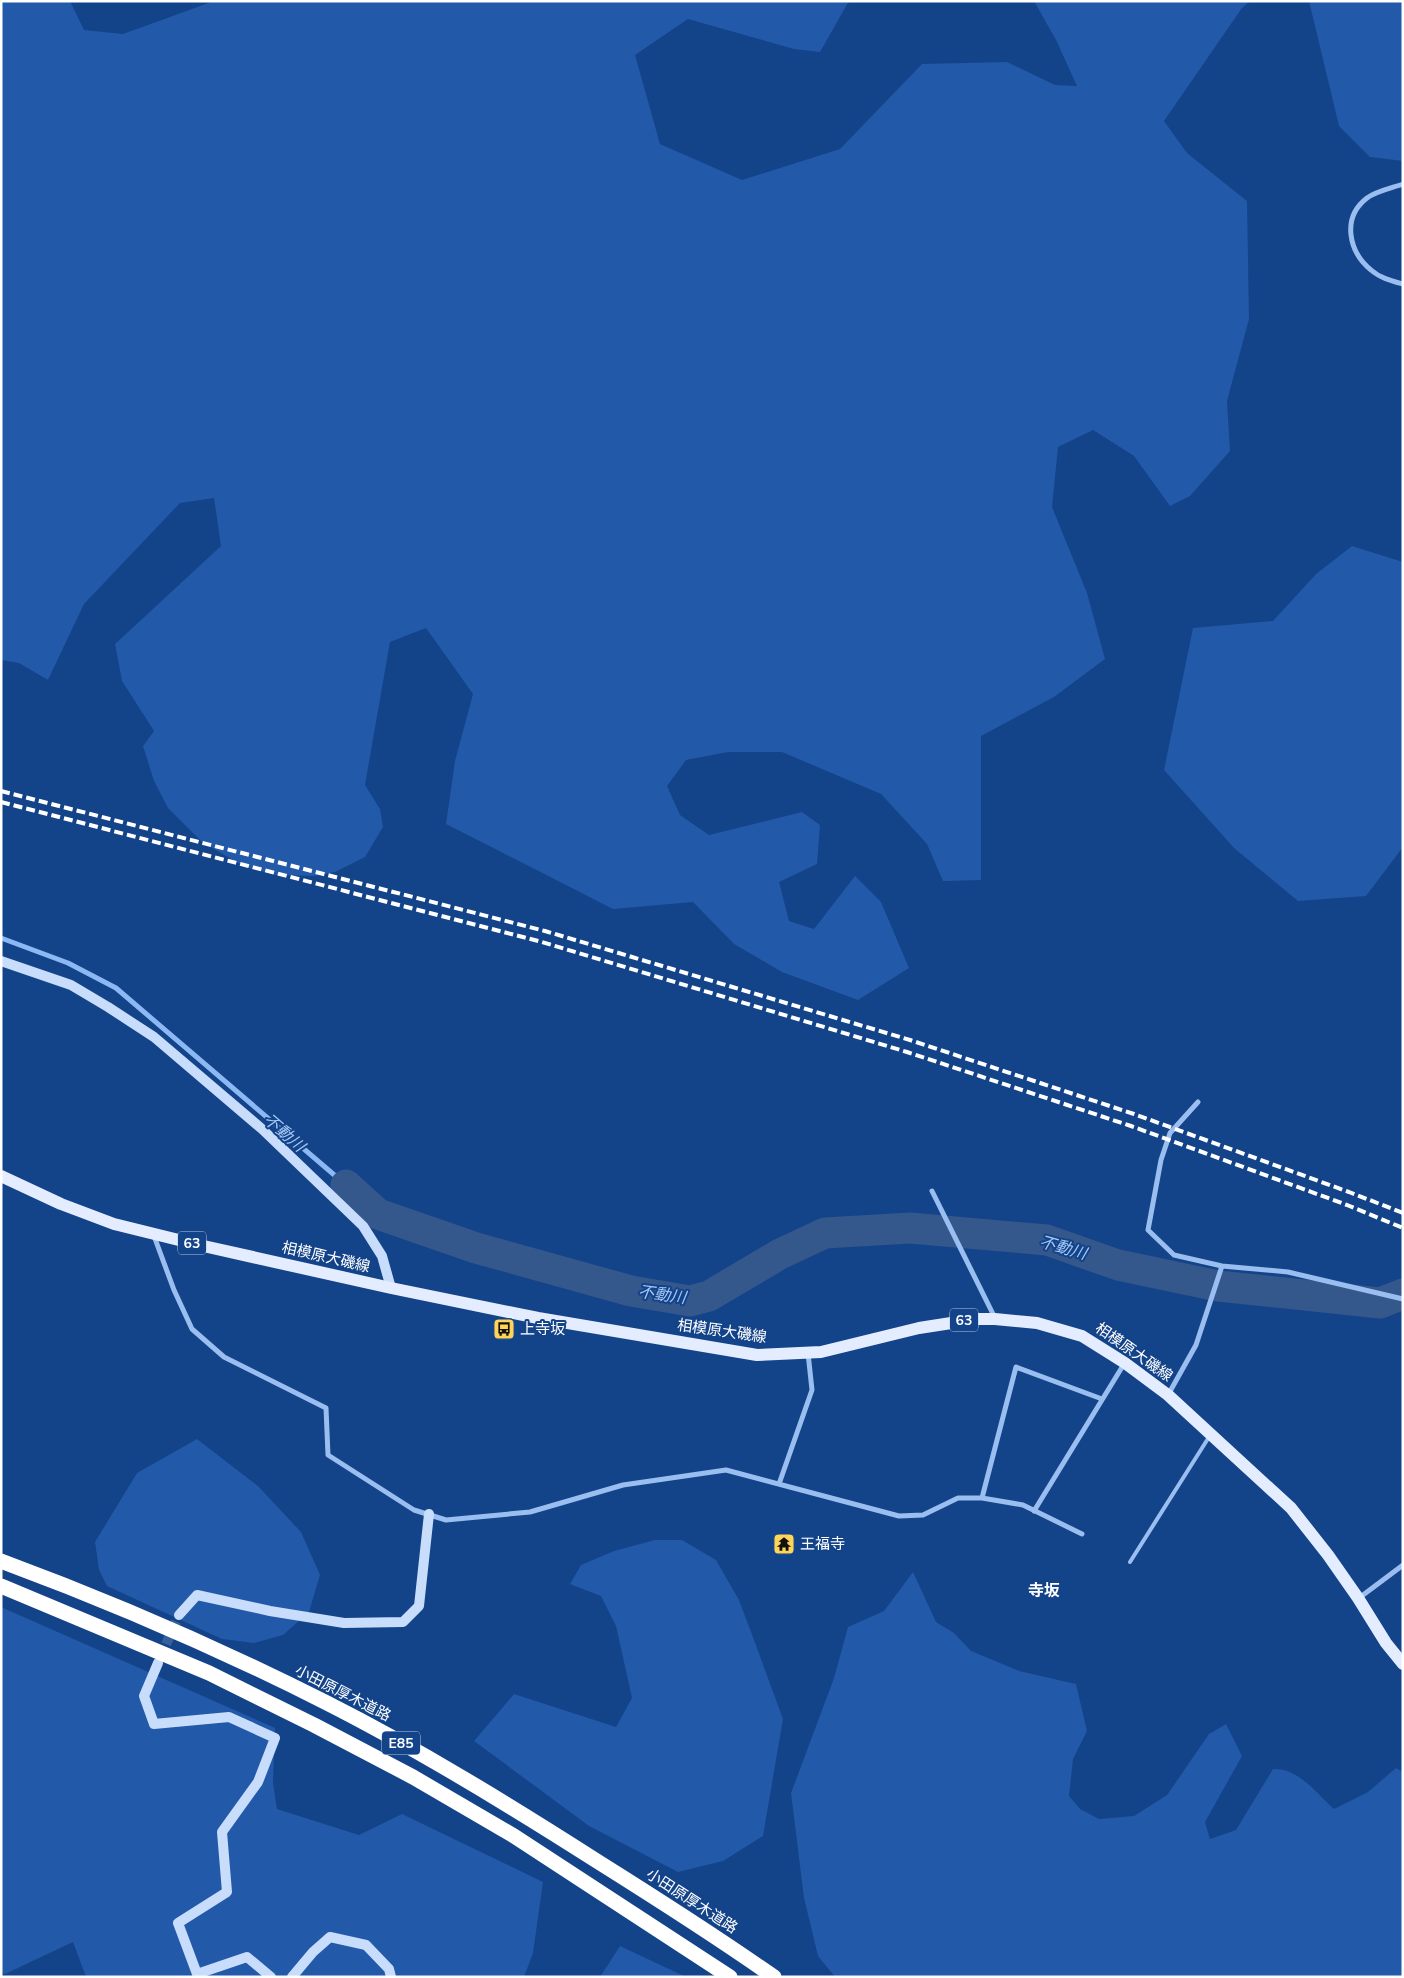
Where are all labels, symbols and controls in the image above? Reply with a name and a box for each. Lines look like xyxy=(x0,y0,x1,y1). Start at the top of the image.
water label: 不動川 xyxy=(259,1109,311,1158)
water label: 不動川 xyxy=(1037,1231,1091,1266)
road number: 63 xyxy=(178,1232,206,1254)
street label: 相模原大磯線 xyxy=(280,1237,372,1277)
water label: 不動川 xyxy=(637,1281,689,1310)
road number: 63 xyxy=(950,1308,978,1332)
street label: 相模原大磯線 xyxy=(676,1315,768,1347)
bus stop icon: 上寺坂 xyxy=(492,1317,516,1341)
street label: 相模原大磯線 xyxy=(1091,1318,1177,1386)
place label: 上寺坂 xyxy=(520,1319,565,1339)
temple icon: 王福寺 xyxy=(772,1532,796,1556)
place label: 王福寺 xyxy=(800,1534,845,1554)
district label: 寺坂 xyxy=(1028,1580,1060,1602)
street label: 小田原厚木道路 xyxy=(292,1660,394,1726)
road number: E85 xyxy=(382,1732,420,1755)
street label: 小田原厚木道路 xyxy=(643,1864,741,1938)

